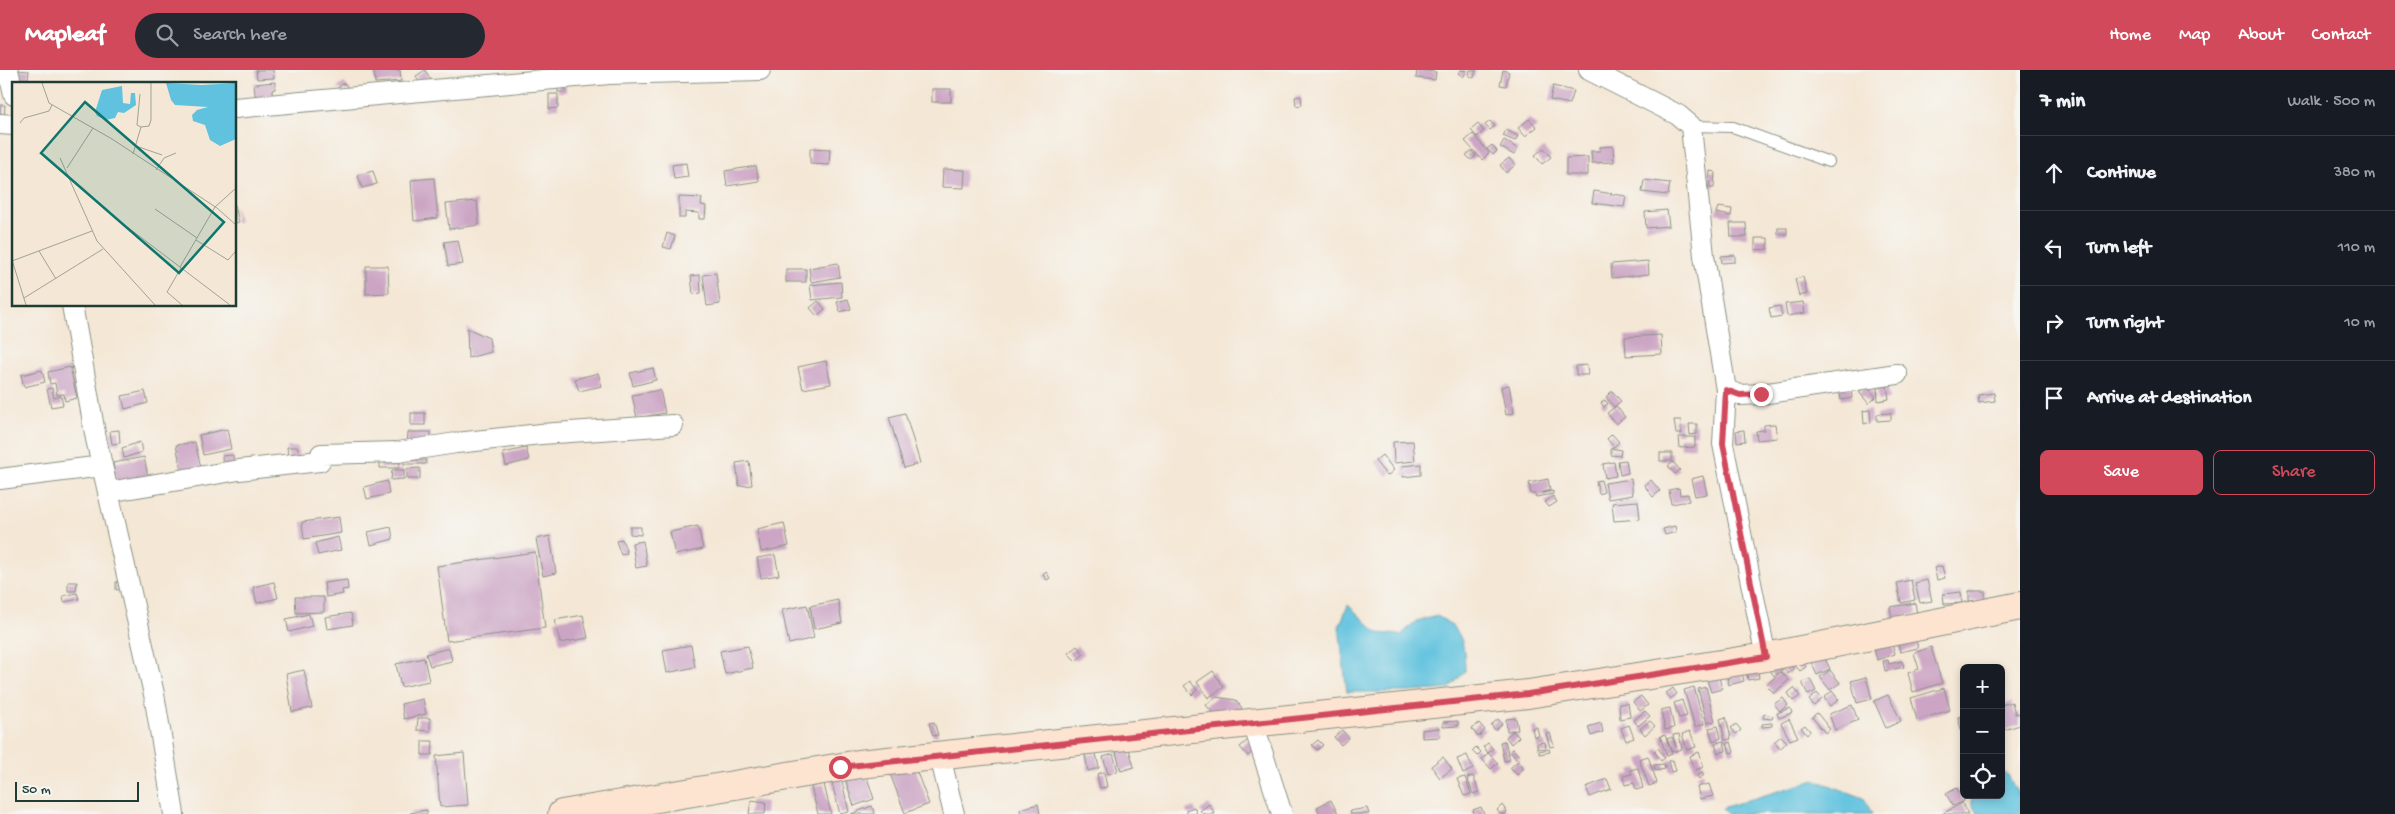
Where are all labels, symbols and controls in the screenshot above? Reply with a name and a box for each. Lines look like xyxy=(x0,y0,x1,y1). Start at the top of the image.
search box xyxy=(135,13,485,58)
text: Mapleaf xyxy=(25,21,105,50)
icon: search xyxy=(153,21,181,49)
text: Search here xyxy=(193,24,287,47)
text: Home xyxy=(2109,25,2151,46)
text: Map xyxy=(2179,25,2210,46)
text: About xyxy=(2238,25,2284,46)
text: Contact xyxy=(2312,25,2370,46)
inset map xyxy=(12,82,236,306)
text: 7 min xyxy=(2040,90,2085,115)
text: Walk · 500 m xyxy=(2288,93,2375,112)
icon: ahead xyxy=(2040,159,2068,187)
text: Continue xyxy=(2087,162,2156,185)
text: 380 m xyxy=(2334,164,2375,183)
icon: left xyxy=(2040,234,2068,262)
text: Turn left xyxy=(2087,237,2151,260)
text: 110 m xyxy=(2338,239,2375,258)
icon: right xyxy=(2040,309,2068,337)
text: Turn right xyxy=(2087,312,2163,335)
text: 10 m xyxy=(2344,314,2375,333)
route end xyxy=(1750,383,1773,406)
icon: arrive xyxy=(2040,384,2068,412)
text: Arrive at destination xyxy=(2087,387,2251,410)
button: Save xyxy=(2040,450,2203,495)
button: Share xyxy=(2213,450,2375,495)
map controls xyxy=(1960,664,2005,799)
button: + xyxy=(1960,664,2005,709)
button: − xyxy=(1960,709,2005,754)
button: locate xyxy=(1960,754,2005,799)
route start xyxy=(829,756,852,779)
scale bar xyxy=(15,779,139,802)
text: 50 m xyxy=(22,782,51,799)

